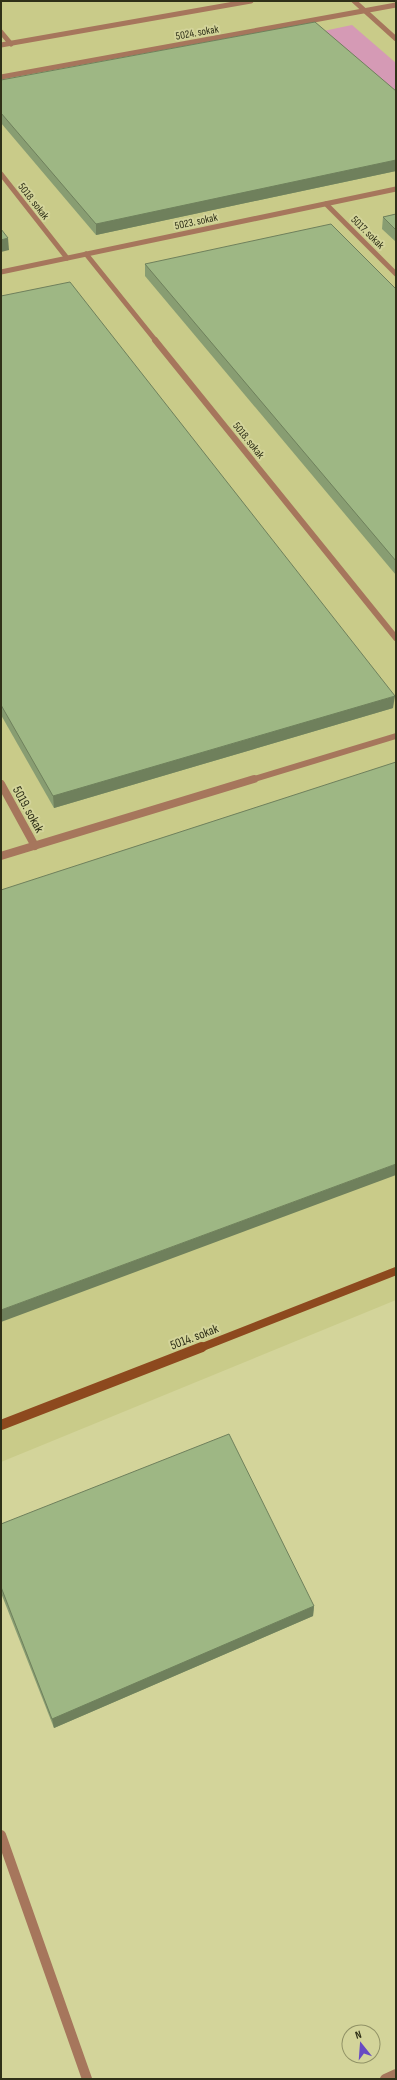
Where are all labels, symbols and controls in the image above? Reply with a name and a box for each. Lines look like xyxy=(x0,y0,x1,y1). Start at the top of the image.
street label: 5024. sokak xyxy=(175,22,220,43)
street label: 5018. sokak xyxy=(15,180,52,223)
street label: 5023. sokak xyxy=(174,210,219,232)
street label: 5017. sokak xyxy=(348,213,387,252)
street label: 5018. sokak xyxy=(230,420,268,462)
street label: 5019. sokak xyxy=(9,784,47,835)
street label: 5014. sokak xyxy=(168,1320,221,1353)
north arrow xyxy=(341,2024,381,2064)
text: N xyxy=(354,2028,363,2042)

